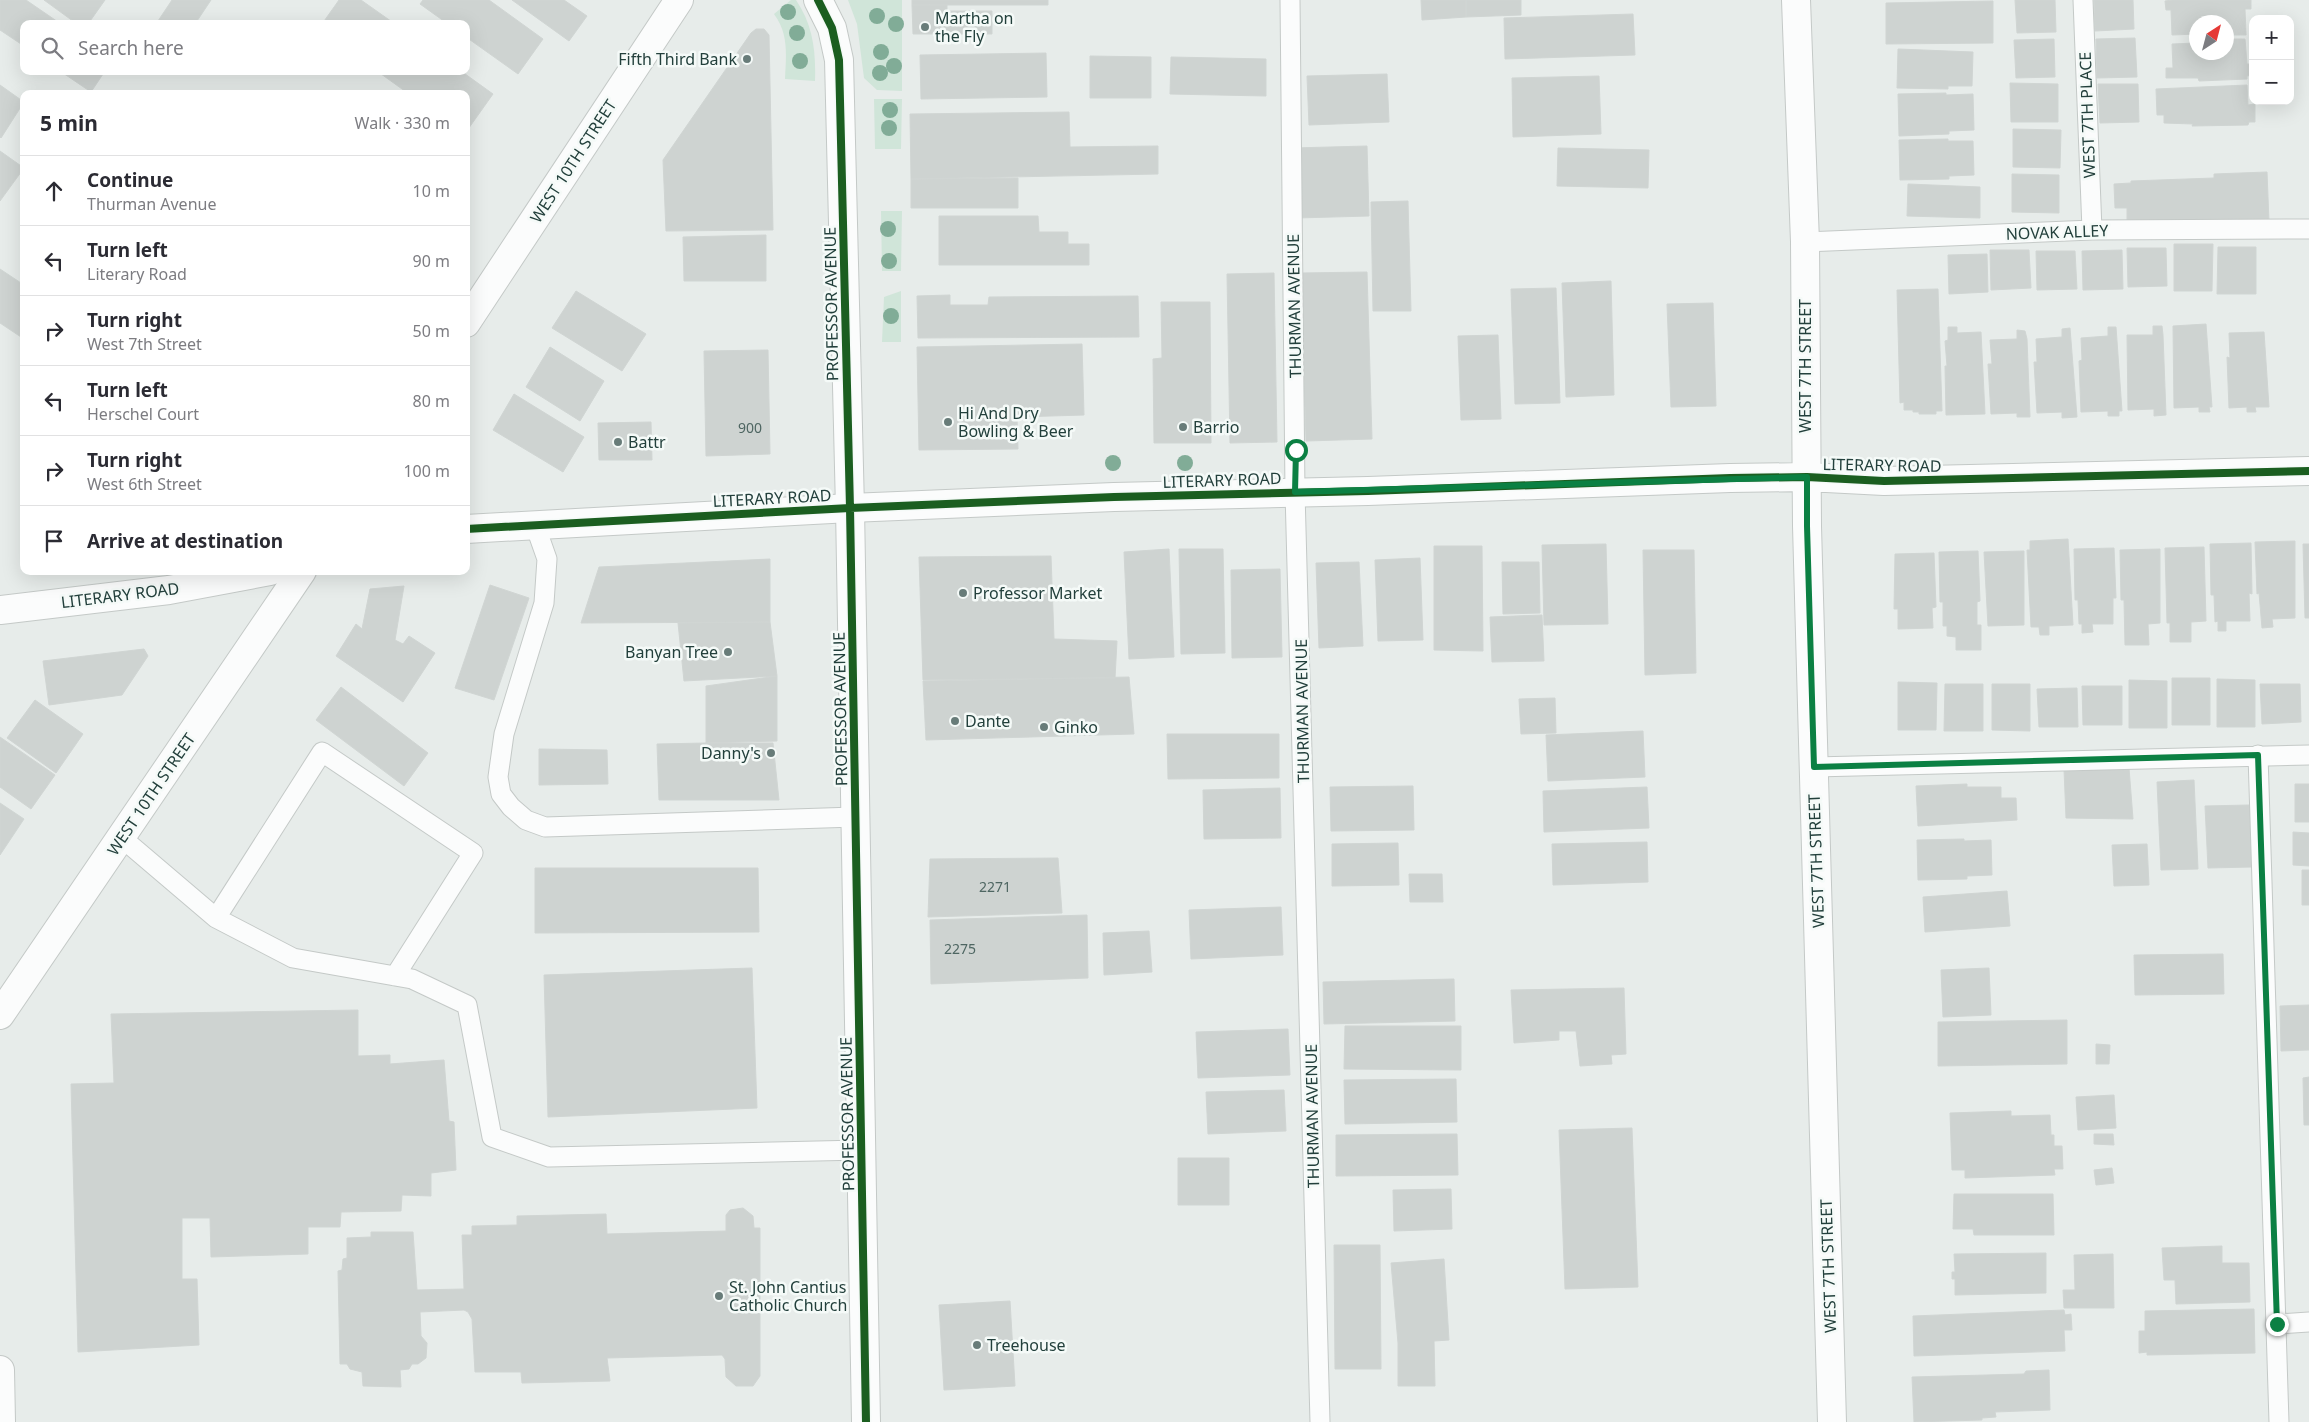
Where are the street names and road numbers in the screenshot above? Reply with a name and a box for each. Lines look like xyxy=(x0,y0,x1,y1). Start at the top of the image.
street label: WEST 7TH PLACE xyxy=(2074,51,2100,179)
street label: WEST 10TH STREET xyxy=(525,95,621,227)
street label: NOVAK ALLEY xyxy=(2005,219,2110,245)
street label: PROFESSOR AVENUE xyxy=(819,227,843,381)
street label: THURMAN AVENUE xyxy=(1282,234,1306,378)
street label: WEST 7TH STREET xyxy=(1794,299,1816,433)
street label: LITERARY ROAD xyxy=(1822,453,1942,477)
street label: LITERARY ROAD xyxy=(1162,467,1282,493)
street label: LITERARY ROAD xyxy=(712,484,832,512)
street label: LITERARY ROAD xyxy=(60,577,180,613)
street label: PROFESSOR AVENUE xyxy=(828,632,852,786)
street label: THURMAN AVENUE xyxy=(1290,639,1314,783)
street label: WEST 10TH STREET xyxy=(102,728,200,859)
street label: WEST 7TH STREET xyxy=(1803,794,1829,928)
street label: PROFESSOR AVENUE xyxy=(835,1037,859,1191)
street label: THURMAN AVENUE xyxy=(1300,1044,1324,1188)
street label: WEST 7TH STREET xyxy=(1815,1199,1841,1333)

